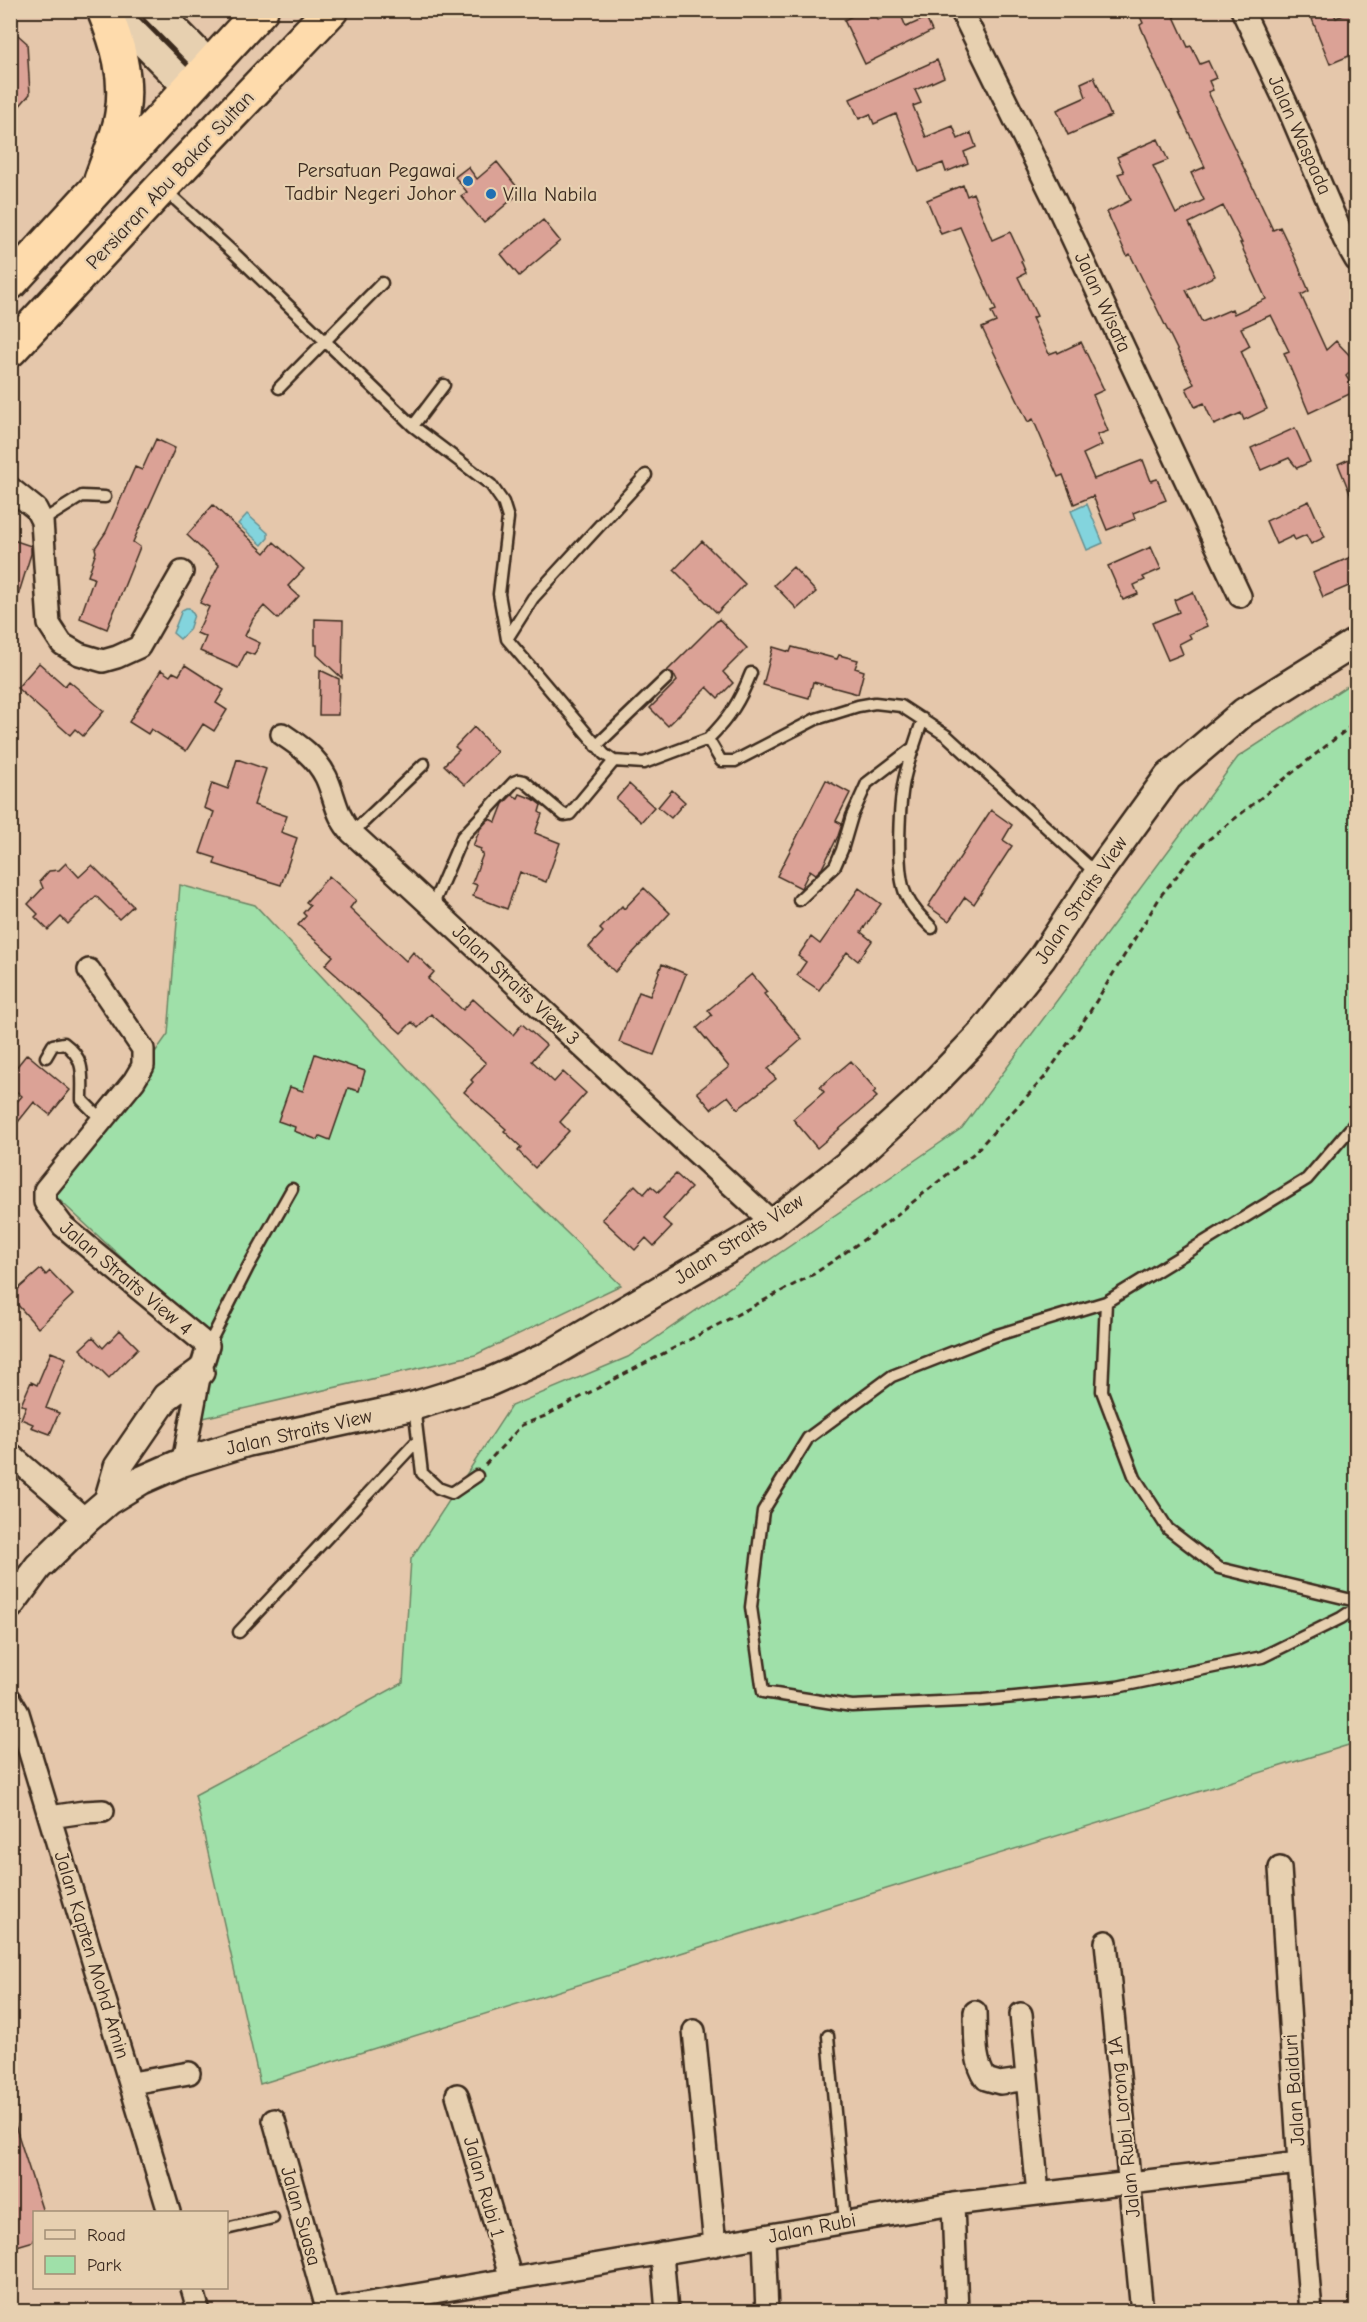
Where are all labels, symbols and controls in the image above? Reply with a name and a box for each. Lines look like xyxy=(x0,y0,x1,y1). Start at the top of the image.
street label: Jalan Waspada xyxy=(1263,72,1337,198)
street label: Persiaran Abu Bakar Sultan xyxy=(81,86,259,274)
place label: Persatuan Pegawai Tadbir Negeri Johor xyxy=(285,159,456,205)
marker: Persatuan Pegawai Tadbir Negeri Johor xyxy=(461,174,475,188)
place label: Villa Nabila xyxy=(503,183,597,206)
marker: Villa Nabila xyxy=(484,187,498,201)
street label: Jalan Wisata xyxy=(1070,248,1136,356)
street label: Jalan Straits View xyxy=(1030,832,1132,968)
street label: Jalan Straits View 3 xyxy=(448,920,584,1050)
street label: Jalan Straits View xyxy=(670,1189,808,1289)
street label: Jalan Straits View 4 xyxy=(55,1216,197,1340)
street label: Jalan Straits View xyxy=(224,1404,374,1460)
street label: Jalan Kapten Mohd Amin xyxy=(49,1848,135,2062)
street label: Jalan Baiduri xyxy=(1279,2033,1309,2147)
street label: Jalan Rubi Lorong 1A xyxy=(1103,2035,1145,2219)
street label: Jalan Rubi 1 xyxy=(459,2134,509,2240)
street label: Jalan Suasa xyxy=(276,2164,326,2268)
street label: Jalan Rubi xyxy=(766,2208,858,2248)
legend xyxy=(33,2211,228,2289)
text: Road xyxy=(87,2225,126,2246)
text: Park xyxy=(87,2255,122,2276)

